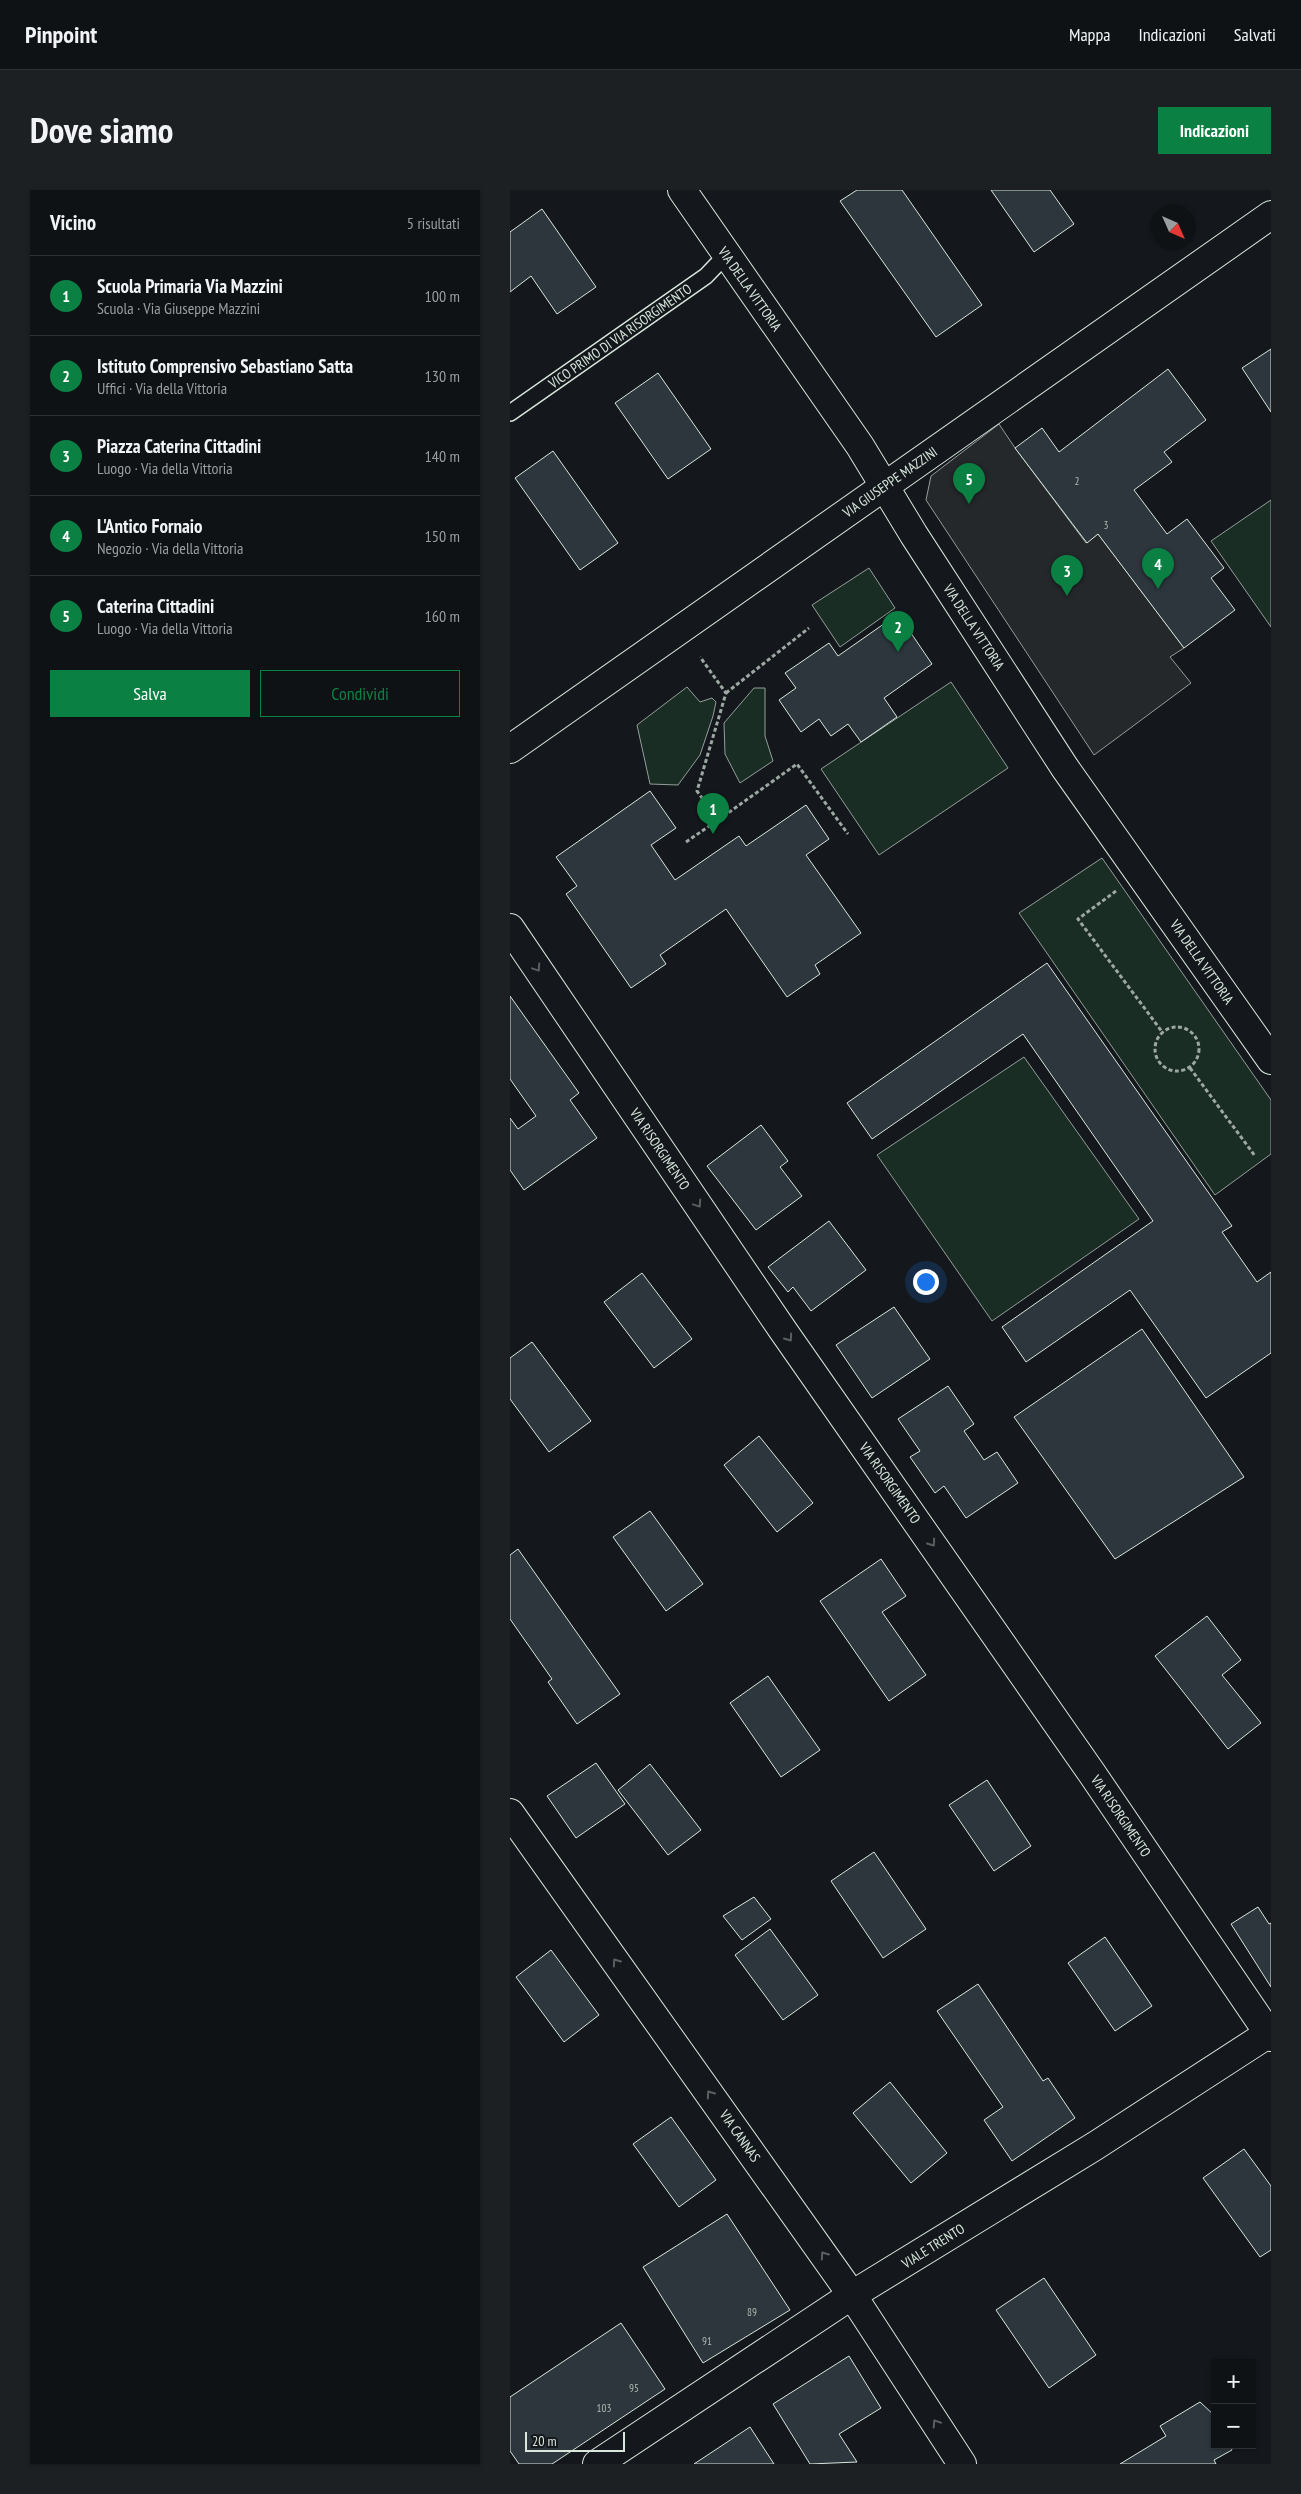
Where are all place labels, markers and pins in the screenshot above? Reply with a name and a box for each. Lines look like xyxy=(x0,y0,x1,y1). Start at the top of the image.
pin: 5 xyxy=(953,463,985,504)
pin: 4 xyxy=(1142,548,1174,589)
pin: 3 xyxy=(1051,555,1083,596)
pin: 2 xyxy=(882,611,914,652)
pin: 1 xyxy=(697,793,729,834)

